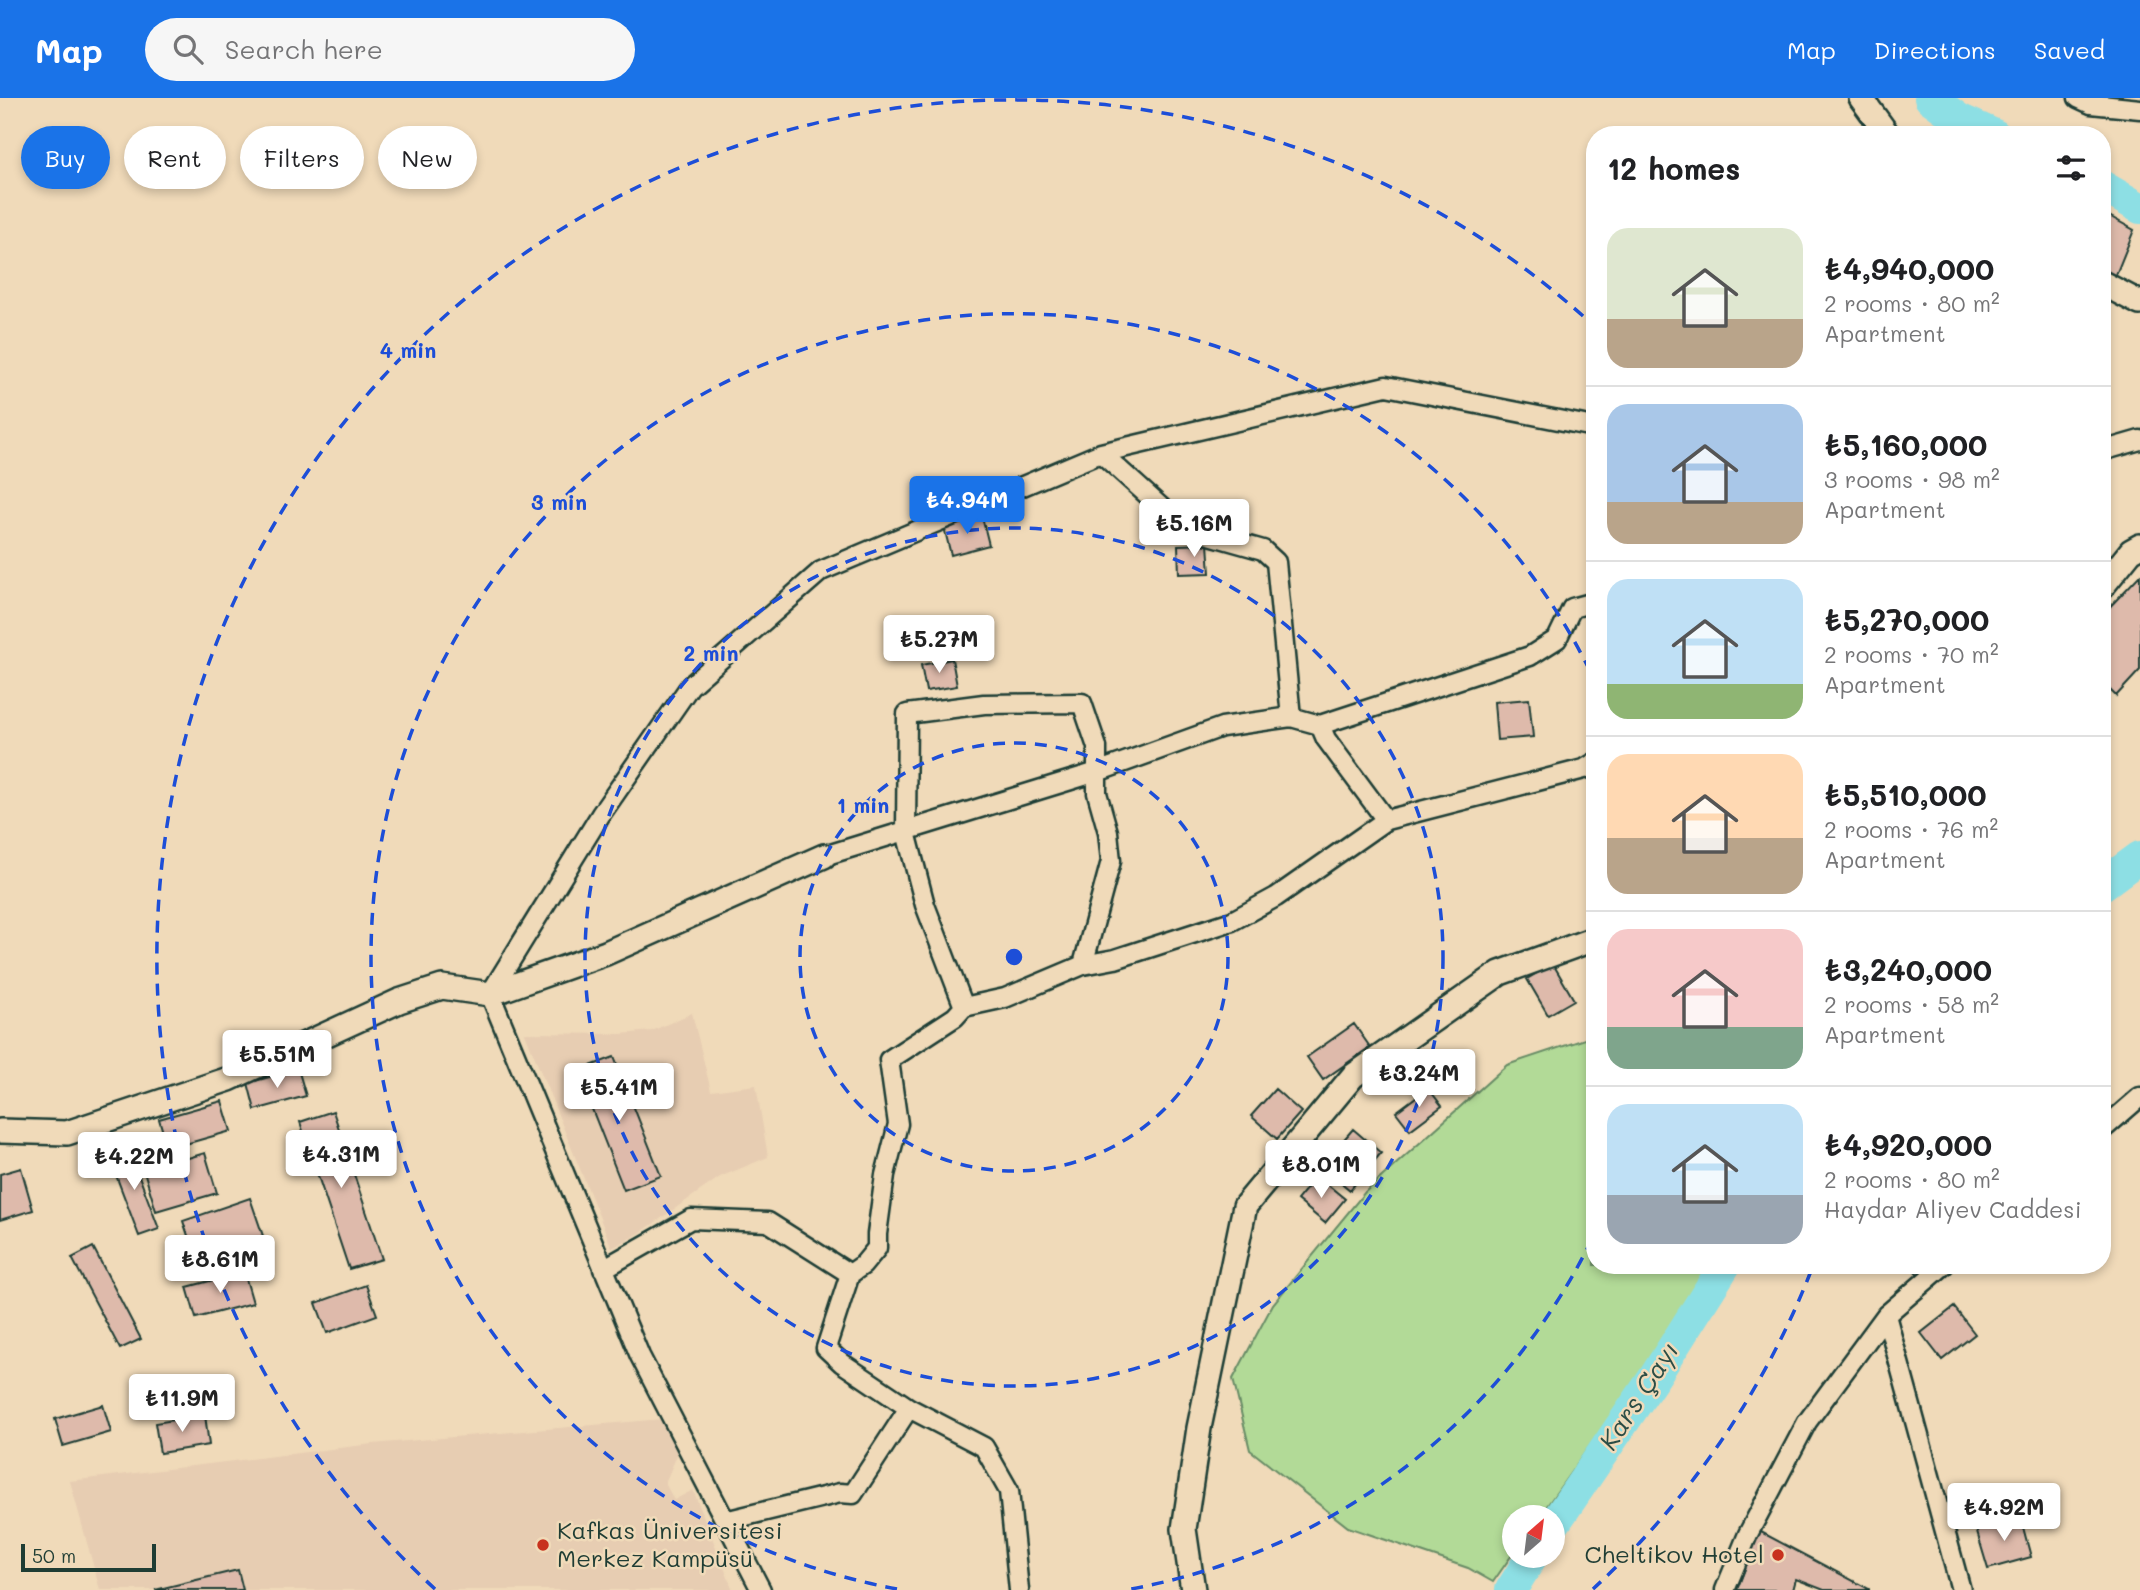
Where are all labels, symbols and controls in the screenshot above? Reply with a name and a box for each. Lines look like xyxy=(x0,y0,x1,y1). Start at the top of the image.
search box xyxy=(145,18,635,81)
text: Map xyxy=(35,28,103,71)
icon: search xyxy=(169,30,207,68)
text: Search here xyxy=(225,32,383,66)
text: Map xyxy=(1787,34,1836,65)
text: Directions xyxy=(1874,34,1996,65)
text: Saved xyxy=(2034,34,2105,65)
chip: Buy xyxy=(21,126,110,189)
chip: Rent xyxy=(124,126,226,189)
chip: Filters xyxy=(240,126,364,189)
chip: New xyxy=(378,126,477,189)
text: 12 homes xyxy=(1607,148,1740,188)
icon: filters xyxy=(2052,149,2090,187)
text: ₺4,940,000 xyxy=(1824,248,1994,288)
icon: home xyxy=(1663,256,1747,340)
text: 2 rooms · 80 m² xyxy=(1824,288,2000,318)
text: Apartment xyxy=(1824,318,1946,348)
text: 4 min xyxy=(380,336,436,363)
text: ₺5,160,000 xyxy=(1824,424,1987,464)
icon: home xyxy=(1663,432,1747,516)
text: 3 rooms · 98 m² xyxy=(1824,464,2000,494)
pin: ₺4.94M xyxy=(910,476,1024,536)
text: ₺4.94M xyxy=(925,484,1009,514)
text: 3 min xyxy=(531,488,587,515)
text: Apartment xyxy=(1824,494,1946,524)
pin: ₺5.16M xyxy=(1137,500,1251,559)
text: ₺5.16M xyxy=(1155,507,1233,537)
text: ₺5,270,000 xyxy=(1824,599,1989,639)
icon: home xyxy=(1663,607,1747,691)
pin: ₺5.27M xyxy=(882,616,996,675)
text: ₺5.27M xyxy=(899,623,979,653)
text: 2 min xyxy=(683,639,739,666)
text: 2 rooms · 70 m² xyxy=(1824,639,1999,669)
text: Apartment xyxy=(1824,669,1946,699)
text: ₺5,510,000 xyxy=(1824,774,1987,814)
icon: home xyxy=(1663,782,1747,866)
text: 1 min xyxy=(837,791,889,818)
text: 2 rooms · 76 m² xyxy=(1824,814,1998,844)
text: Apartment xyxy=(1824,844,1946,874)
centre of rings xyxy=(1002,945,1026,969)
text: ₺3,240,000 xyxy=(1824,949,1992,989)
icon: home xyxy=(1663,957,1747,1041)
text: 2 rooms · 58 m² xyxy=(1824,989,1999,1019)
text: Apartment xyxy=(1824,1019,1946,1049)
pin: ₺5.51M xyxy=(220,1030,334,1090)
text: ₺5.51M xyxy=(238,1038,316,1068)
pin: ₺3.24M xyxy=(1362,1049,1476,1109)
text: ₺3.24M xyxy=(1378,1057,1460,1087)
pin: ₺5.41M xyxy=(562,1063,676,1123)
text: ₺5.41M xyxy=(580,1071,658,1101)
text: ₺4,920,000 xyxy=(1824,1124,1992,1164)
pin: ₺4.31M xyxy=(284,1130,398,1190)
pin: ₺4.22M xyxy=(77,1132,191,1192)
icon: home xyxy=(1663,1132,1747,1216)
text: ₺4.31M xyxy=(302,1138,380,1168)
text: ₺4.22M xyxy=(94,1140,174,1170)
pin: ₺8.01M xyxy=(1264,1140,1378,1200)
text: ₺8.01M xyxy=(1281,1148,1361,1178)
text: 2 rooms · 80 m² xyxy=(1824,1164,2000,1194)
text: Haydar Aliyev Caddesi xyxy=(1824,1194,2081,1224)
pin: ₺8.61M xyxy=(163,1236,277,1295)
text: ₺8.61M xyxy=(181,1243,259,1273)
water label: Kars Çayı xyxy=(1591,1335,1686,1456)
pin: ₺11.9M xyxy=(125,1374,239,1434)
text: ₺11.9M xyxy=(145,1382,219,1412)
pin: ₺4.92M xyxy=(1947,1484,2061,1543)
text: ₺4.92M xyxy=(1963,1491,2045,1521)
north arrow xyxy=(1502,1505,1564,1568)
map controls xyxy=(1502,1505,1565,1568)
place label: Kafkas Üniversitesi Merkez Kampüsü xyxy=(557,1514,783,1573)
marker: Kafkas Üniversitesi Merkez Kampüsü xyxy=(535,1537,551,1553)
place label: Cheltikov Hotel xyxy=(1584,1538,1764,1569)
scale bar xyxy=(21,1541,156,1573)
text: 50 m xyxy=(32,1543,76,1568)
marker: Cheltikov Hotel xyxy=(1770,1547,1786,1563)

